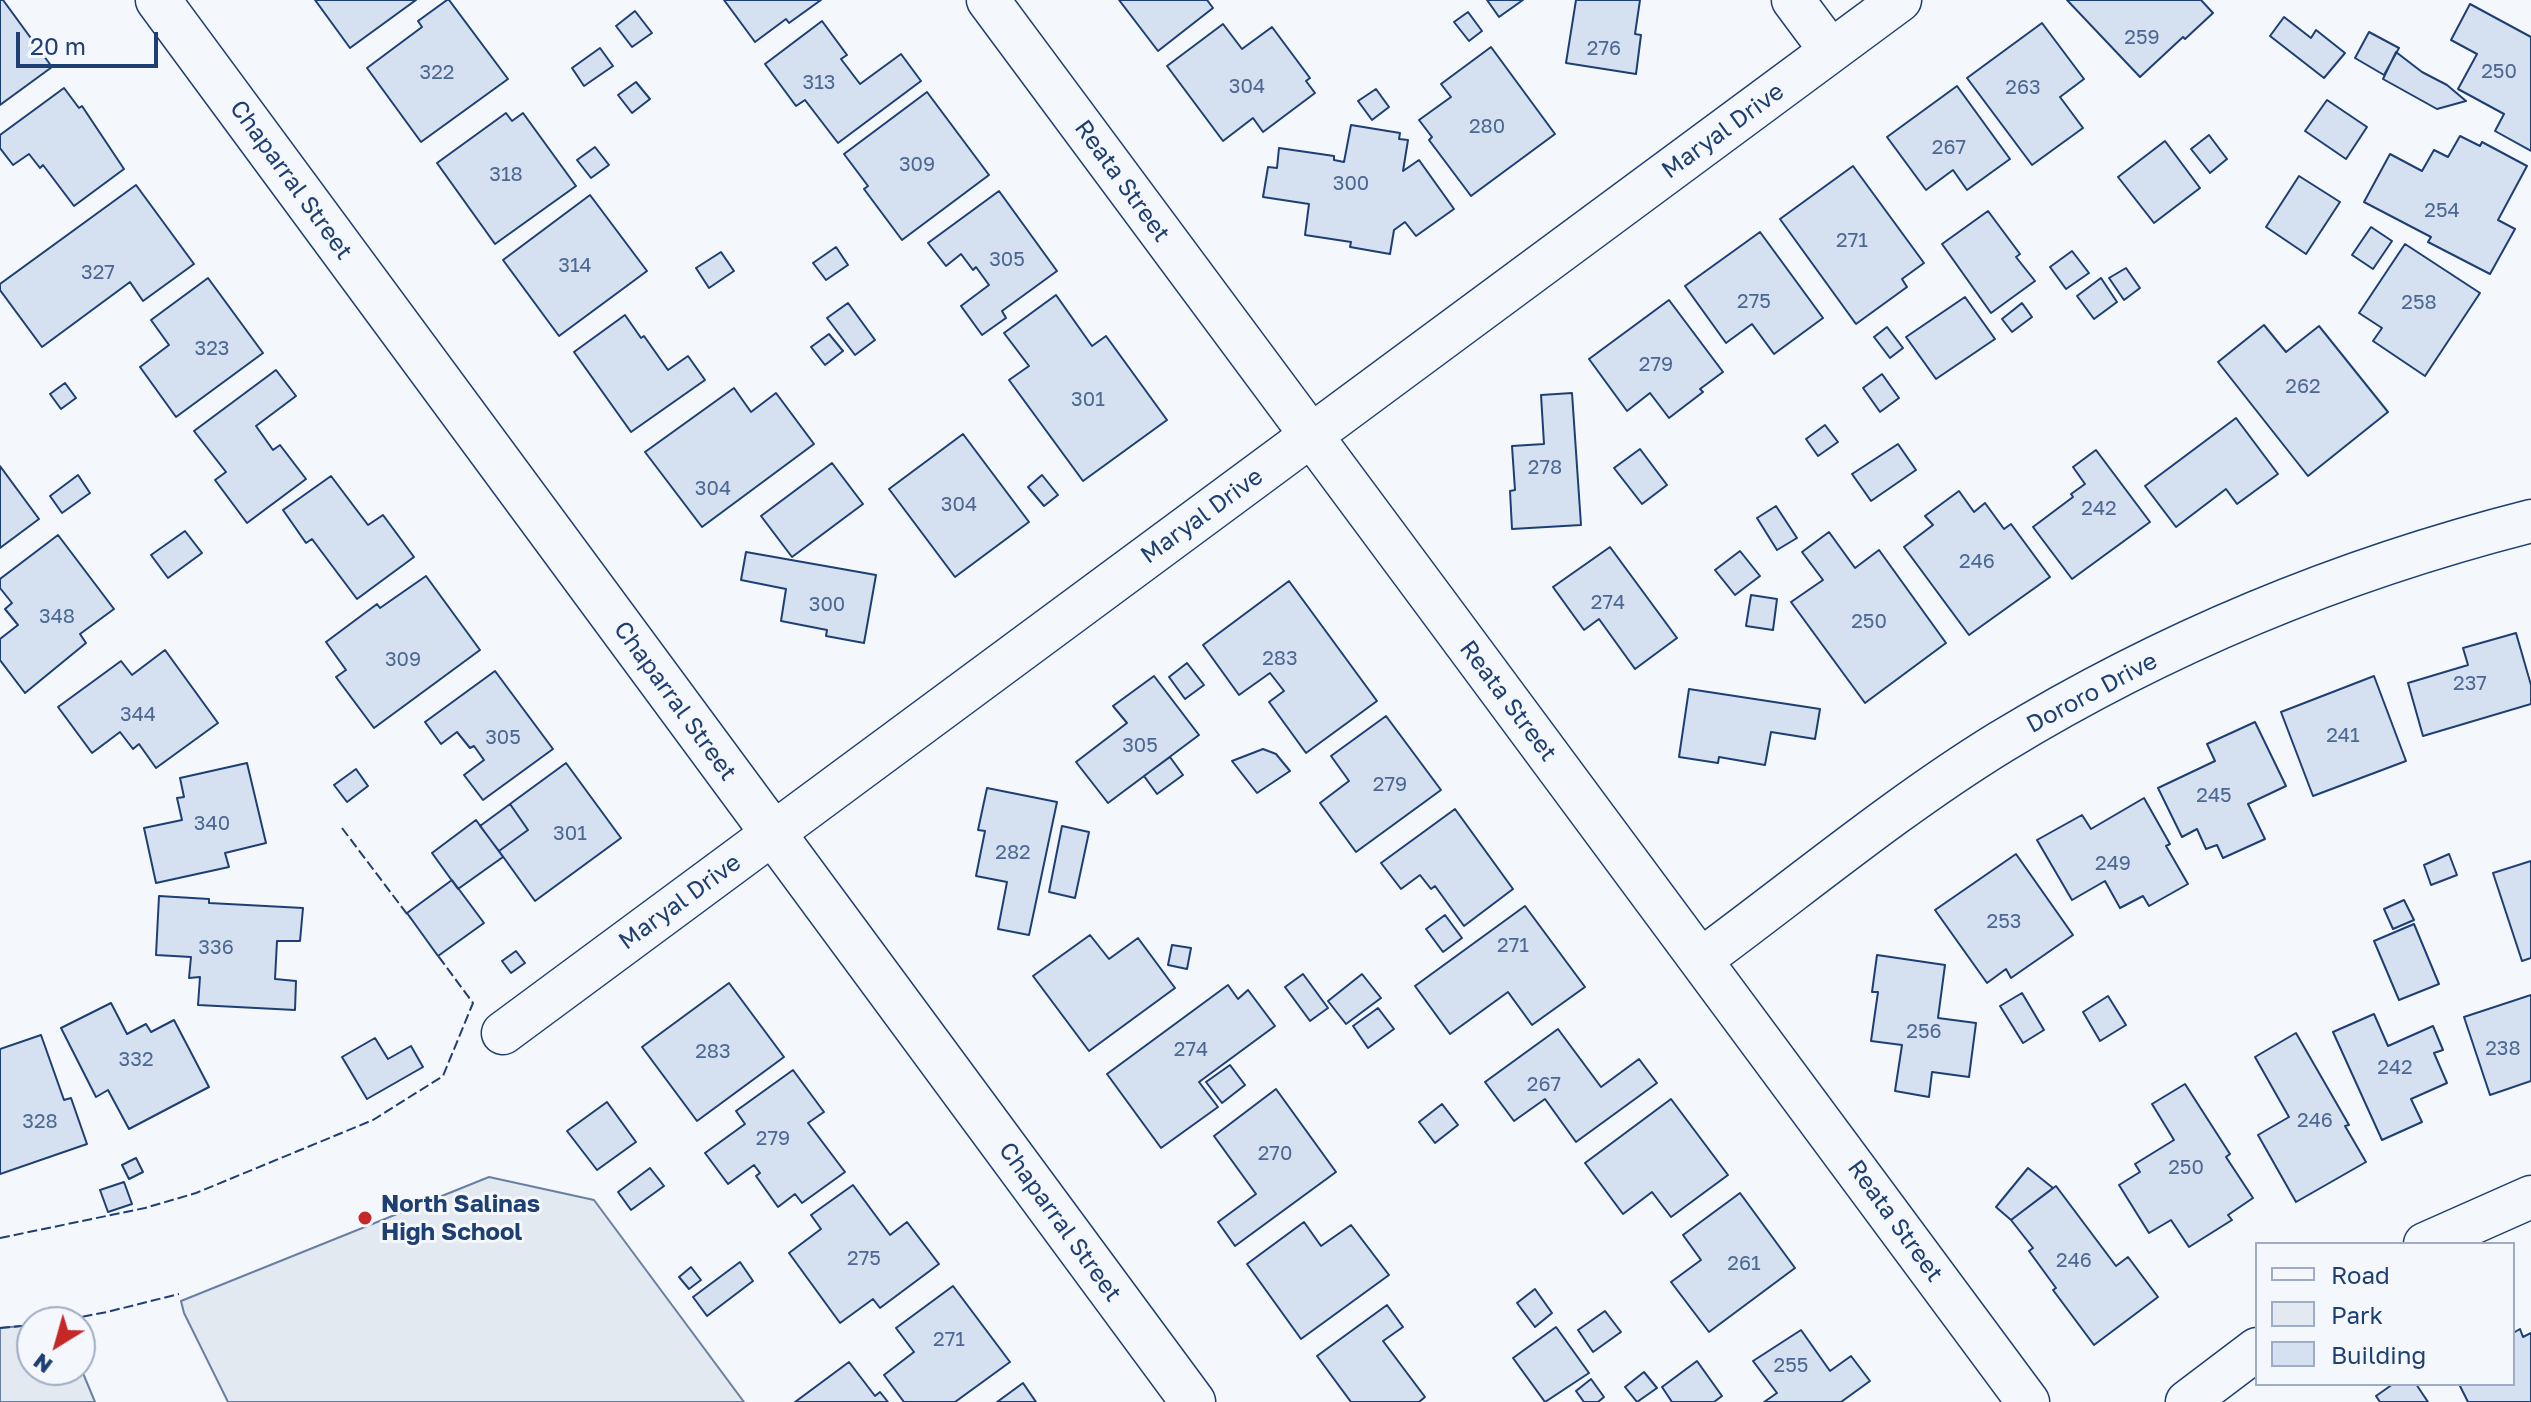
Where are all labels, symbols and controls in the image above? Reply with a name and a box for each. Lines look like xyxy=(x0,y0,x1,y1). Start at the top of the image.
scale bar xyxy=(20,16,162,66)
house number: 259 xyxy=(2124,26,2160,50)
text: 20 m xyxy=(30,31,86,60)
house number: 276 xyxy=(1587,37,1621,61)
house number: 250 xyxy=(2481,60,2517,84)
house number: 322 xyxy=(420,61,454,85)
house number: 313 xyxy=(802,71,836,95)
house number: 304 xyxy=(1229,75,1265,99)
house number: 263 xyxy=(2005,76,2041,100)
street label: Maryal Drive xyxy=(1656,77,1790,185)
street label: Chaparral Street xyxy=(224,95,358,265)
street label: Reata Street xyxy=(1068,114,1176,248)
house number: 280 xyxy=(1469,115,1505,139)
house number: 267 xyxy=(1932,136,1966,160)
house number: 309 xyxy=(899,153,935,177)
house number: 318 xyxy=(489,163,523,187)
house number: 300 xyxy=(1333,172,1369,196)
house number: 254 xyxy=(2424,199,2460,223)
house number: 271 xyxy=(1836,229,1868,253)
house number: 305 xyxy=(989,248,1025,272)
house number: 314 xyxy=(558,254,592,278)
house number: 327 xyxy=(81,261,115,285)
house number: 275 xyxy=(1737,290,1771,314)
house number: 258 xyxy=(2401,291,2437,315)
house number: 323 xyxy=(195,337,229,361)
house number: 279 xyxy=(1639,353,1673,377)
house number: 262 xyxy=(2285,375,2321,399)
house number: 301 xyxy=(1071,388,1105,412)
house number: 278 xyxy=(1528,456,1562,480)
street label: Maryal Drive xyxy=(1135,462,1269,570)
house number: 304 xyxy=(695,477,731,501)
house number: 304 xyxy=(941,493,977,517)
house number: 242 xyxy=(2081,497,2117,521)
house number: 246 xyxy=(1959,550,1995,574)
house number: 274 xyxy=(1591,591,1625,615)
house number: 300 xyxy=(809,593,845,617)
house number: 348 xyxy=(39,605,75,629)
house number: 250 xyxy=(1851,610,1887,634)
street label: Chaparral Street xyxy=(608,616,742,786)
street label: Reata Street xyxy=(1453,635,1563,767)
house number: 283 xyxy=(1262,647,1298,671)
street label: Dororo Drive xyxy=(2022,647,2162,739)
house number: 309 xyxy=(385,648,421,672)
house number: 237 xyxy=(2453,672,2487,696)
house number: 344 xyxy=(120,703,156,727)
house number: 241 xyxy=(2326,724,2360,748)
house number: 305 xyxy=(485,726,521,750)
house number: 305 xyxy=(1122,734,1158,758)
house number: 279 xyxy=(1373,773,1407,797)
house number: 245 xyxy=(2196,784,2232,808)
house number: 340 xyxy=(194,812,230,836)
house number: 301 xyxy=(553,822,587,846)
house number: 282 xyxy=(995,841,1031,865)
street label: Maryal Drive xyxy=(613,848,747,956)
house number: 249 xyxy=(2095,852,2131,876)
house number: 253 xyxy=(1987,910,2021,934)
house number: 271 xyxy=(1497,934,1529,958)
house number: 336 xyxy=(198,936,234,960)
house number: 256 xyxy=(1906,1020,1942,1044)
house number: 238 xyxy=(2485,1037,2521,1061)
house number: 274 xyxy=(1174,1038,1208,1062)
house number: 283 xyxy=(695,1040,731,1064)
house number: 332 xyxy=(119,1048,153,1072)
house number: 242 xyxy=(2377,1056,2413,1080)
house number: 267 xyxy=(1527,1073,1561,1097)
house number: 246 xyxy=(2297,1109,2333,1133)
house number: 328 xyxy=(22,1110,58,1134)
house number: 279 xyxy=(756,1127,790,1151)
street label: Chaparral Street xyxy=(993,1137,1127,1307)
house number: 270 xyxy=(1258,1142,1292,1166)
street label: Reata Street xyxy=(1841,1154,1949,1288)
house number: 250 xyxy=(2168,1156,2204,1180)
place label: North Salinas High School xyxy=(381,1190,540,1246)
marker: North Salinas High School xyxy=(356,1209,374,1227)
legend xyxy=(2255,1242,2515,1386)
house number: 275 xyxy=(847,1247,881,1271)
house number: 246 xyxy=(2056,1249,2092,1273)
house number: 261 xyxy=(1727,1252,1761,1276)
text: Road xyxy=(2331,1260,2390,1289)
text: Park xyxy=(2331,1300,2383,1329)
north arrow xyxy=(16,1306,96,1386)
house number: 271 xyxy=(933,1328,965,1352)
text: Building xyxy=(2331,1340,2426,1369)
text: N xyxy=(28,1348,57,1380)
house number: 255 xyxy=(1774,1354,1808,1378)

